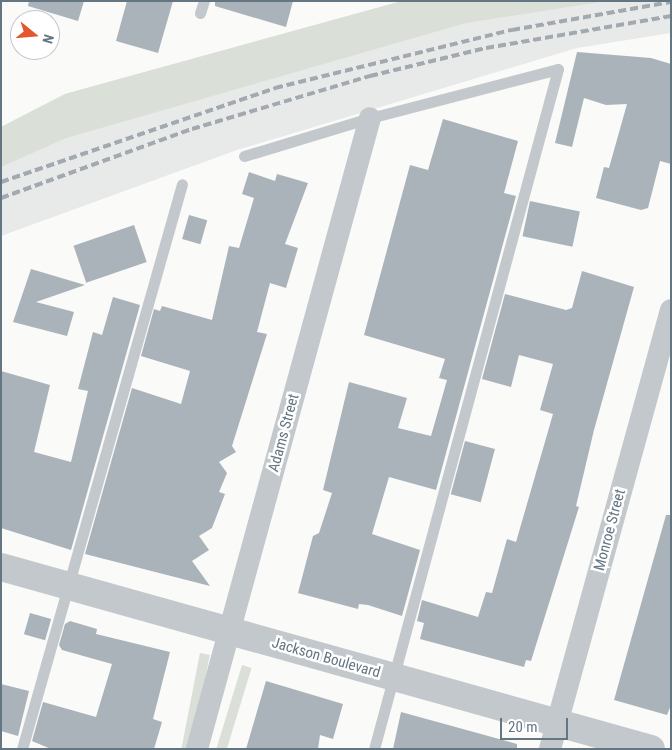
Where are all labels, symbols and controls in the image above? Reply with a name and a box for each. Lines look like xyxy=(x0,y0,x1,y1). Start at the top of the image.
north arrow xyxy=(10,10,60,60)
text: N xyxy=(39,33,57,46)
street label: Adams Street xyxy=(265,392,303,474)
street label: Monroe Street xyxy=(590,487,630,573)
street label: Jackson Boulevard xyxy=(270,634,382,682)
scale bar xyxy=(502,708,570,740)
text: 20 m xyxy=(508,718,538,736)

